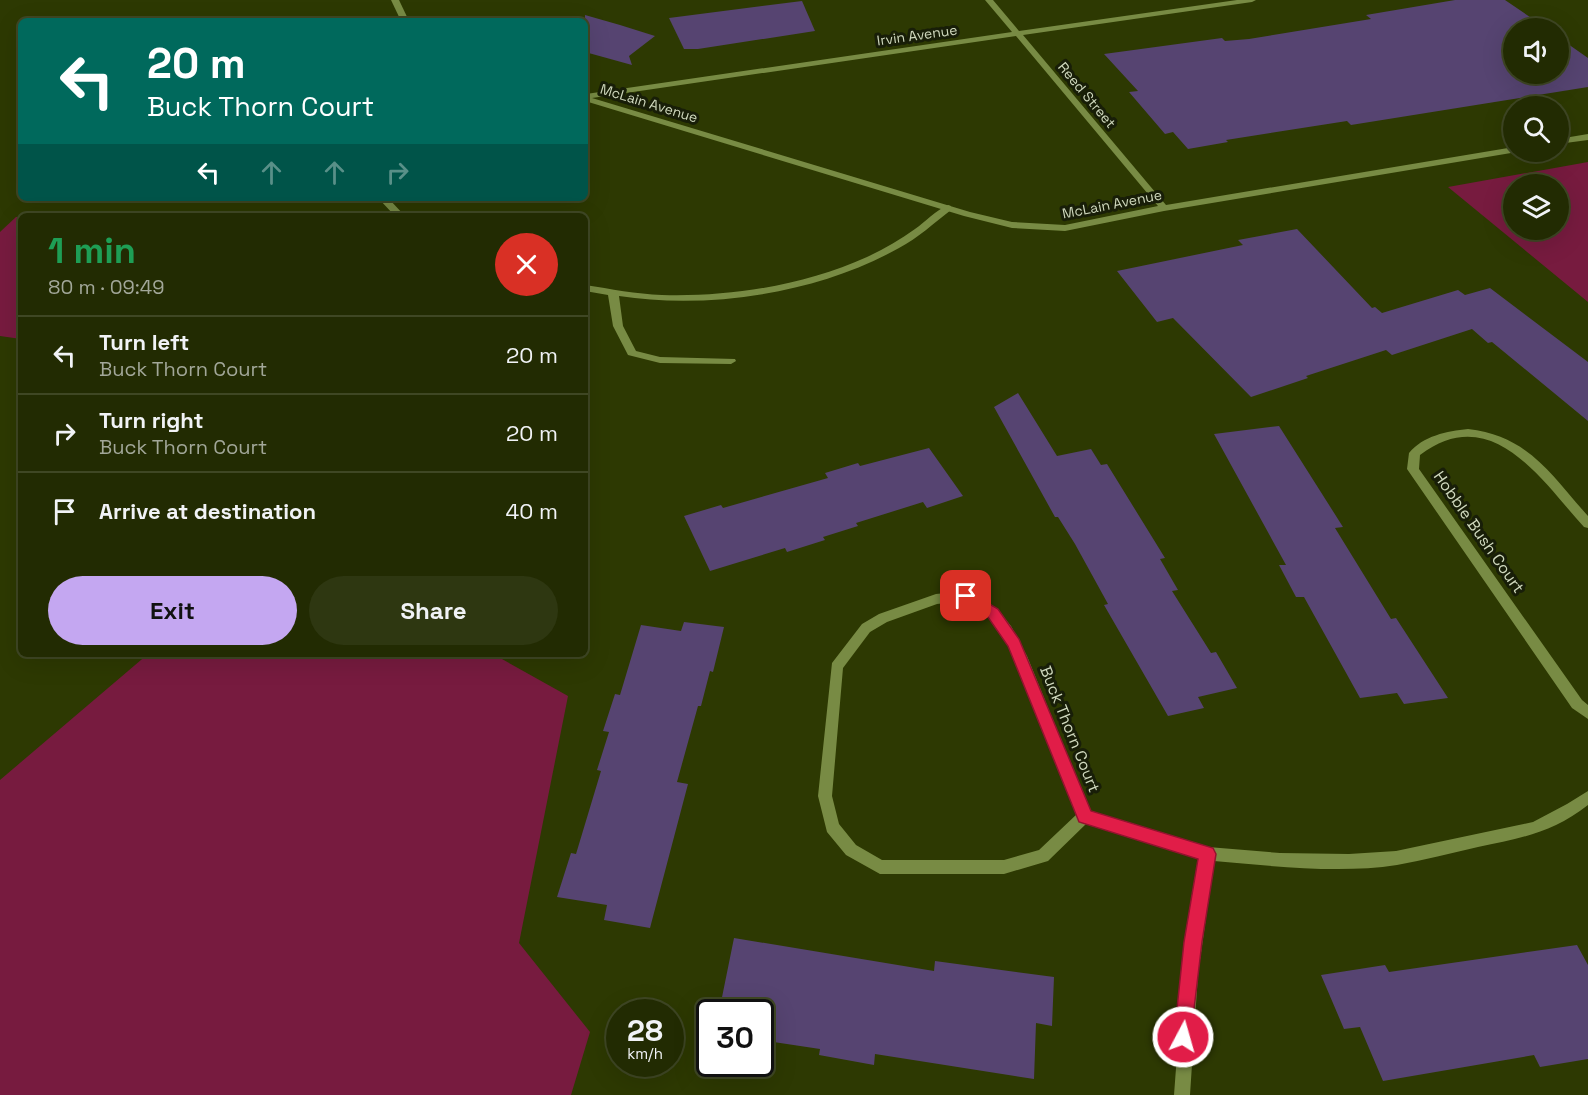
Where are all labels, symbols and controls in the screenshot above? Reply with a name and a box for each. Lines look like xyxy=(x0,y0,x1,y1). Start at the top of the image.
map controls xyxy=(1503,18,1569,240)
button: sound xyxy=(1503,18,1569,84)
street label: Irvin Avenue xyxy=(876,20,958,50)
text: 20 m xyxy=(147,37,246,90)
icon: left xyxy=(48,42,126,120)
street label: Reed Street xyxy=(1054,58,1120,132)
street label: McLain Avenue xyxy=(598,80,700,126)
text: Buck Thorn Court xyxy=(147,89,374,124)
button: search xyxy=(1503,96,1569,162)
icon: left xyxy=(192,156,225,189)
icon: ahead xyxy=(255,156,288,189)
icon: ahead xyxy=(318,156,351,189)
icon: right xyxy=(381,156,414,189)
button: layers xyxy=(1503,174,1569,240)
street label: McLain Avenue xyxy=(1061,186,1163,222)
text: 1 min xyxy=(48,228,136,274)
button: close xyxy=(495,233,558,296)
text: 80 m · 09:49 xyxy=(48,274,165,300)
text: Turn left xyxy=(99,328,189,356)
icon: left xyxy=(48,339,81,372)
text: 20 m xyxy=(506,341,558,369)
text: Buck Thorn Court xyxy=(99,356,267,382)
text: Turn right xyxy=(99,406,204,434)
icon: right xyxy=(48,417,81,450)
text: 20 m xyxy=(506,419,558,447)
text: Buck Thorn Court xyxy=(99,434,267,460)
street label: Hobble Bush Court xyxy=(1429,467,1529,597)
icon: arrive xyxy=(48,495,81,528)
text: Arrive at destination xyxy=(99,497,316,525)
text: 40 m xyxy=(506,497,558,525)
pin xyxy=(940,570,991,621)
button: Exit xyxy=(48,576,297,645)
button: Share xyxy=(309,576,558,645)
icon: arrive xyxy=(949,579,982,612)
street label: Buck Thorn Court xyxy=(1035,663,1105,795)
speed limit sign: 30 xyxy=(696,999,774,1077)
position arrow xyxy=(1151,1005,1215,1069)
text: 28 xyxy=(627,1011,663,1050)
text: km/h xyxy=(627,1044,663,1063)

